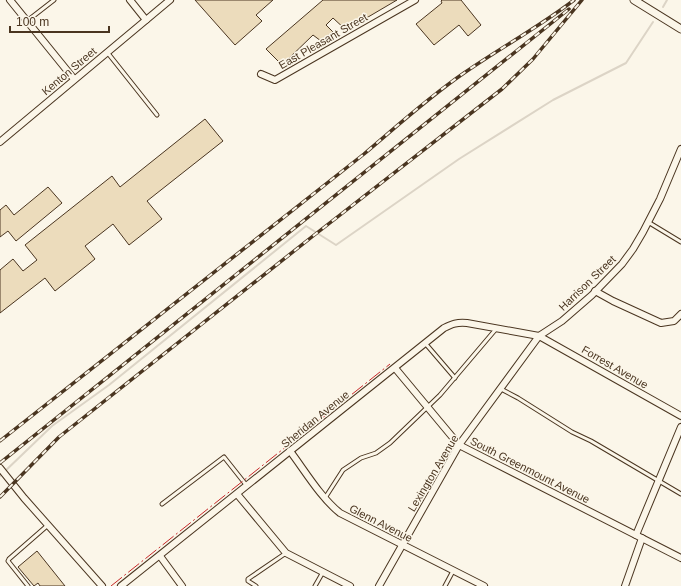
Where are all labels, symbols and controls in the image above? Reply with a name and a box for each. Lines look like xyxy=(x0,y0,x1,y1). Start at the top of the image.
scale bar xyxy=(10,8,109,34)
street label: East Pleasant Street xyxy=(277,11,369,71)
text: 100 m xyxy=(16,15,49,29)
street label: Kenton Street xyxy=(39,45,99,97)
street label: Harrison Street xyxy=(556,253,618,313)
street label: Forrest Avenue xyxy=(580,343,650,391)
street label: Sheridan Avenue xyxy=(279,388,351,450)
street label: Lexington Avenue xyxy=(405,433,461,513)
street label: South Greenmount Avenue xyxy=(468,435,592,505)
street label: Glenn Avenue xyxy=(348,502,414,544)

